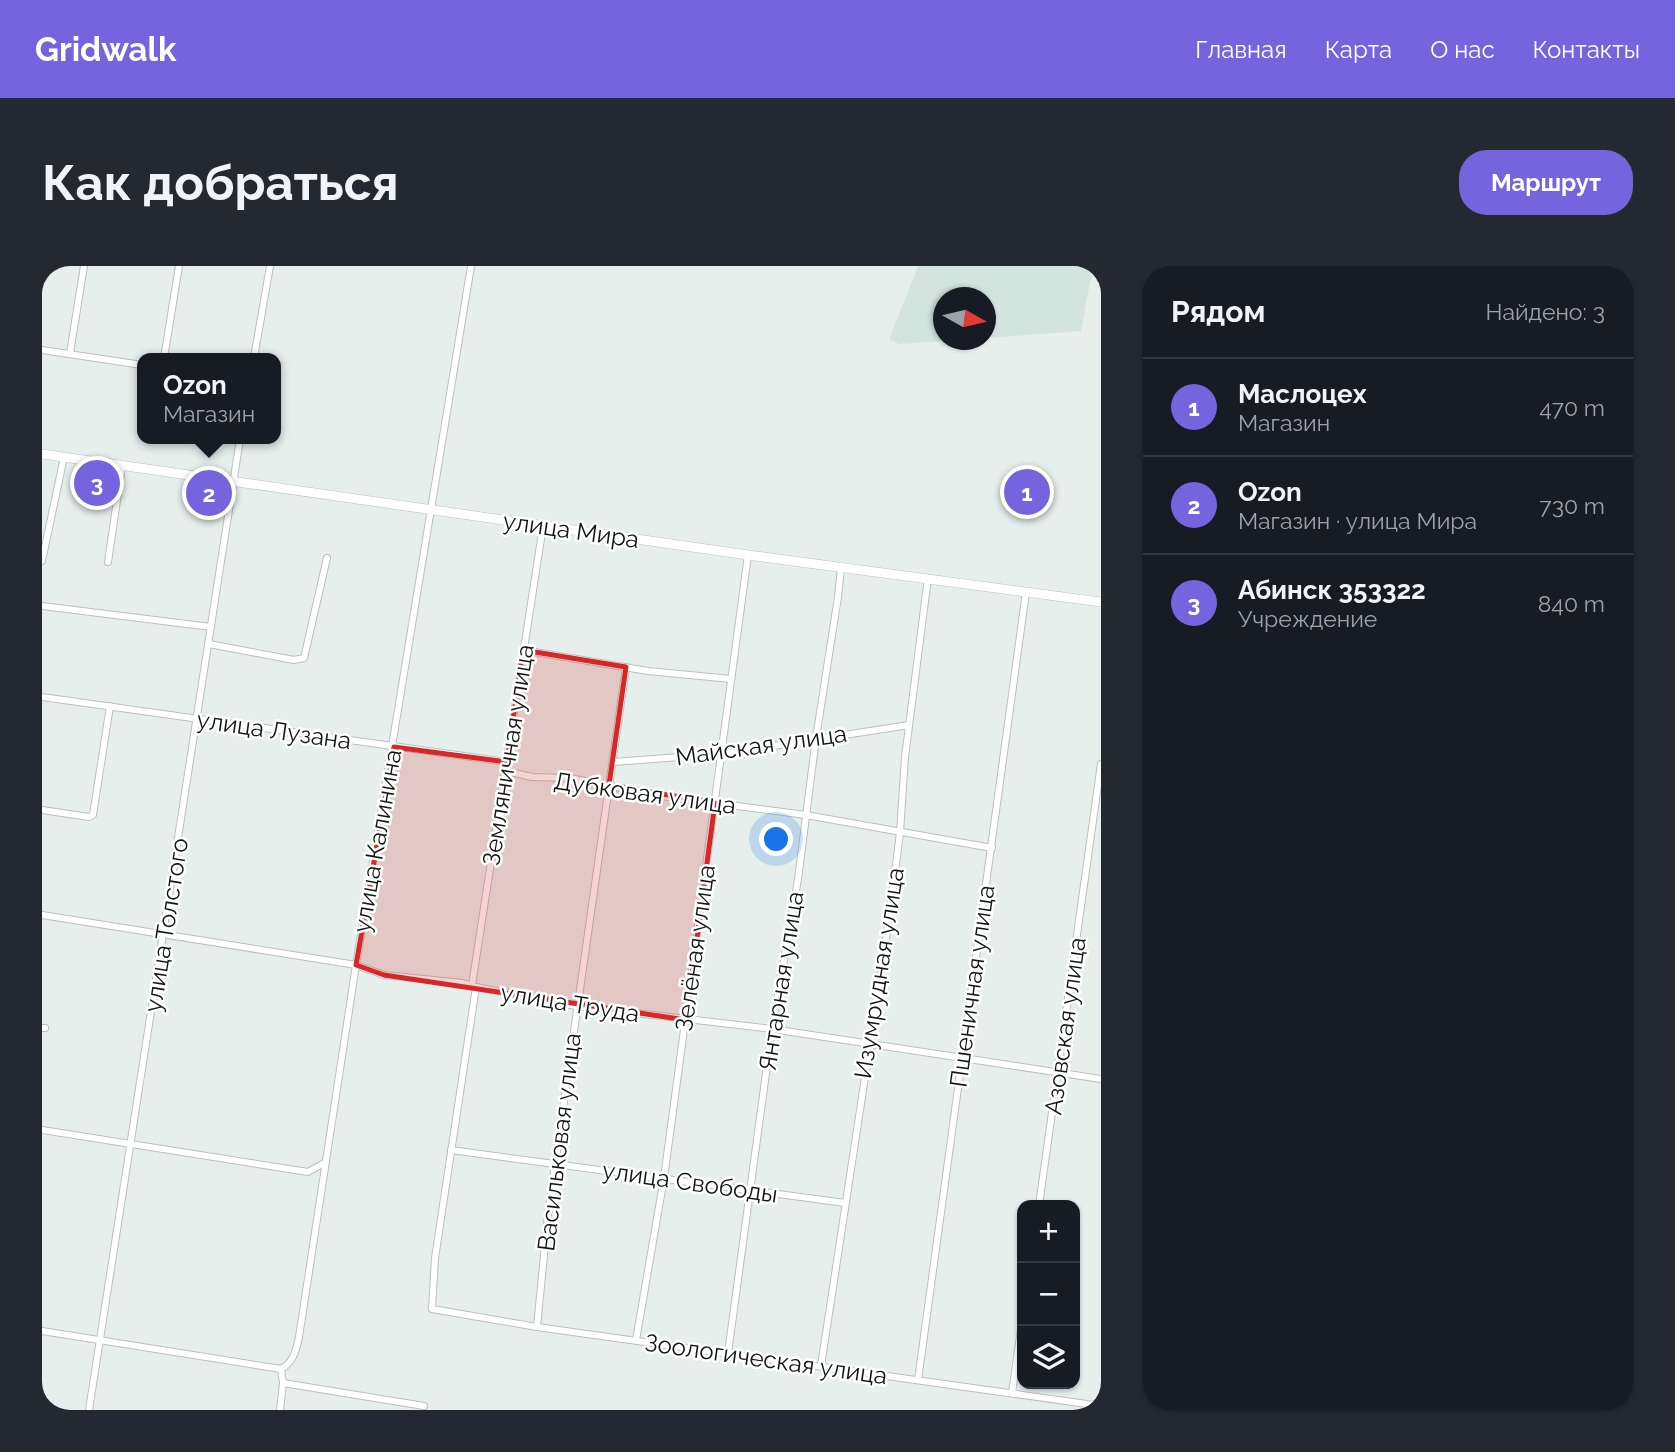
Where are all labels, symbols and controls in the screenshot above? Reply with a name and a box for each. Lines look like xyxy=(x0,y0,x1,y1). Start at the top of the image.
text: Gridwalk xyxy=(35,30,176,69)
text: Главная xyxy=(1195,35,1287,64)
text: Карта xyxy=(1325,35,1392,64)
text: О нас xyxy=(1430,35,1495,64)
text: Контакты xyxy=(1533,35,1640,64)
button: Маршрут xyxy=(1459,150,1633,215)
text: Как добраться xyxy=(42,154,399,211)
north arrow xyxy=(933,287,996,350)
text: Рядом xyxy=(1171,294,1265,329)
text: Найдено: 3 xyxy=(1486,298,1605,325)
popup xyxy=(137,353,281,444)
text: Ozon xyxy=(163,370,227,400)
text: Маслоцех xyxy=(1238,379,1366,409)
text: 1 xyxy=(1188,394,1200,421)
text: 470 m xyxy=(1539,394,1605,421)
text: Магазин xyxy=(163,400,255,427)
text: Магазин xyxy=(1238,409,1330,436)
pin: 3 xyxy=(74,457,120,509)
pin: 1 xyxy=(1004,466,1050,518)
pin: 2 xyxy=(186,467,232,519)
text: Ozon xyxy=(1238,477,1302,507)
text: 2 xyxy=(1188,492,1200,519)
text: 730 m xyxy=(1539,492,1605,519)
street label: улица Мира xyxy=(501,506,641,554)
text: Магазин · улица Мира xyxy=(1238,507,1477,534)
text: Абинск 353322 xyxy=(1238,575,1426,605)
text: 3 xyxy=(1188,590,1200,617)
text: 840 m xyxy=(1538,590,1605,617)
text: Учреждение xyxy=(1238,605,1377,632)
street label: Земляничная улица xyxy=(476,642,540,868)
street label: улица Лузана xyxy=(195,705,353,755)
street label: Майская улица xyxy=(673,719,849,771)
street label: улица Калинина xyxy=(347,747,407,935)
street label: Дубковая улица xyxy=(552,766,738,820)
your location xyxy=(759,822,793,856)
street label: улица Толстого xyxy=(138,836,194,1014)
street label: Зелёная улица xyxy=(669,863,721,1033)
street label: Изумрудная улица xyxy=(848,865,910,1081)
street label: Пшеничная улица xyxy=(943,883,1001,1089)
street label: Янтарная улица xyxy=(752,889,810,1073)
street label: Азовская улица xyxy=(1038,935,1092,1117)
street label: улица Труда xyxy=(499,978,641,1028)
street label: Васильковая улица xyxy=(531,1031,587,1253)
street label: улица Свободы xyxy=(601,1155,779,1209)
map controls xyxy=(1017,1200,1080,1389)
button: + xyxy=(1017,1200,1080,1263)
button: − xyxy=(1017,1263,1080,1326)
button: layers xyxy=(1017,1326,1080,1389)
street label: Зоологическая улица xyxy=(643,1328,889,1390)

